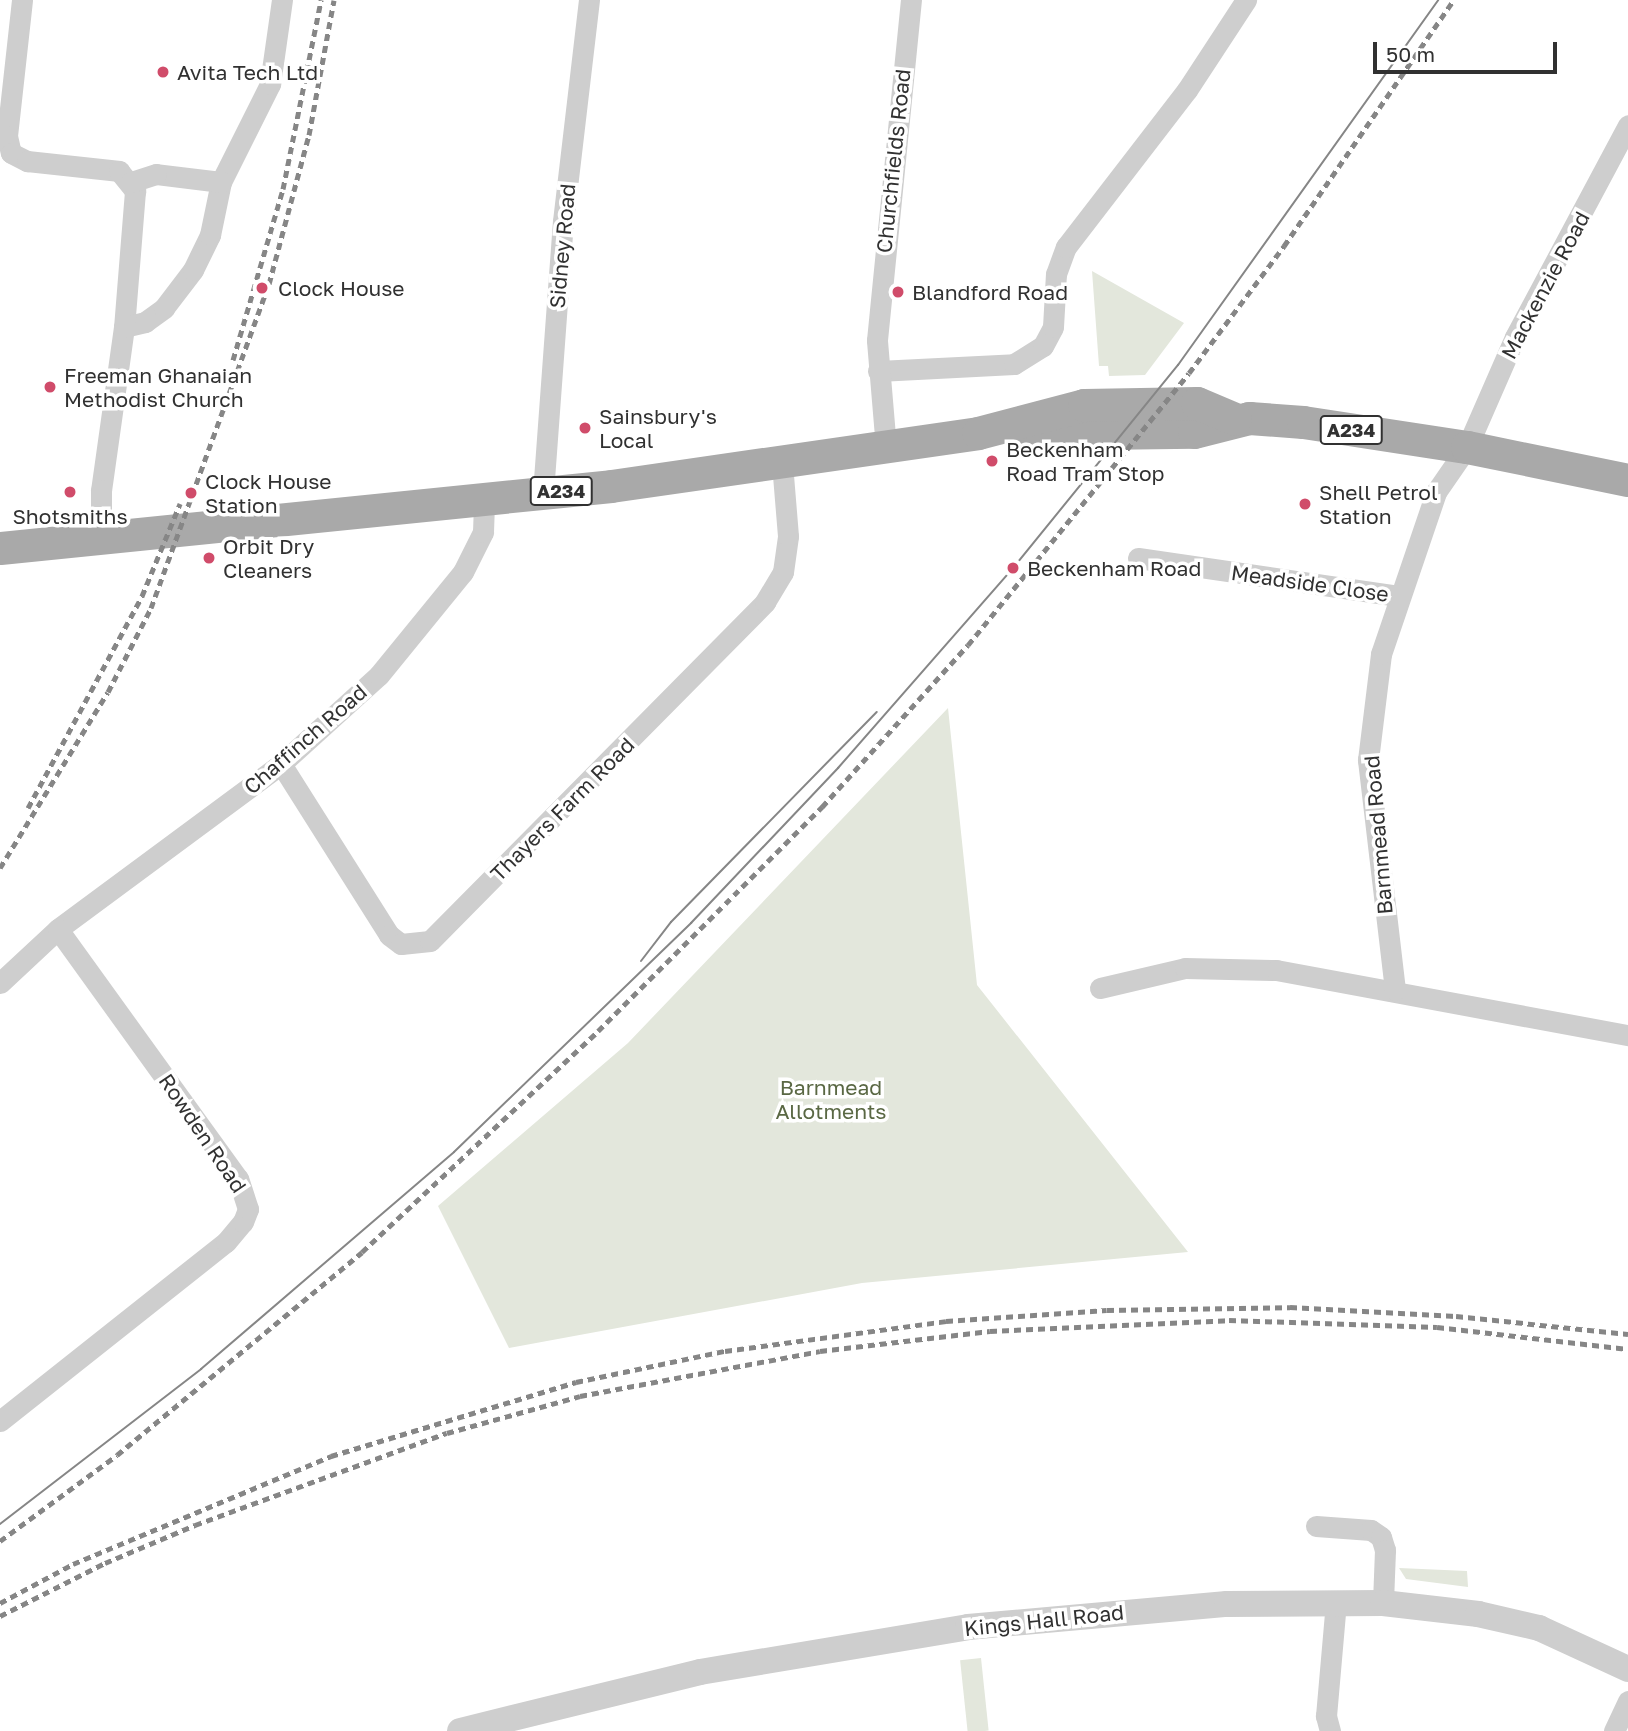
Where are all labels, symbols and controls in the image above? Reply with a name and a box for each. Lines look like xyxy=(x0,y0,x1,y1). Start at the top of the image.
scale bar xyxy=(1376,28,1560,72)
text: 50 m xyxy=(1386,41,1435,67)
place label: Avita Tech Ltd xyxy=(177,59,318,85)
marker: Avita Tech Ltd xyxy=(155,64,171,80)
street label: Churchfields Road xyxy=(871,68,915,254)
street label: Sidney Road xyxy=(544,183,580,309)
street label: Mackenzie Road xyxy=(1496,207,1594,363)
place label: Clock House xyxy=(278,275,405,301)
marker: Clock House xyxy=(252,278,272,298)
place label: Blandford Road xyxy=(912,279,1068,305)
marker: Blandford Road xyxy=(890,284,906,300)
place label: Freeman Ghanaian Methodist Church xyxy=(64,362,252,412)
marker: Freeman Ghanaian Methodist Church xyxy=(42,379,58,395)
place label: Sainsbury's Local xyxy=(599,403,717,453)
road number: A234 xyxy=(1320,414,1382,446)
marker: Sainsbury's Local xyxy=(577,420,593,436)
place label: Beckenham Road Tram Stop xyxy=(1006,436,1164,486)
marker: Beckenham Road Tram Stop xyxy=(984,453,1000,469)
place label: Clock House Station xyxy=(205,468,332,518)
road number: A234 xyxy=(530,476,592,506)
place label: Shell Petrol Station xyxy=(1319,479,1438,529)
marker: Shotsmiths xyxy=(62,484,78,500)
marker: Clock House Station xyxy=(183,485,199,501)
marker: Shell Petrol Station xyxy=(1297,496,1313,512)
place label: Shotsmiths xyxy=(12,503,128,529)
place label: Orbit Dry Cleaners xyxy=(223,533,314,583)
marker: Orbit Dry Cleaners xyxy=(201,550,217,566)
place label: Beckenham Road xyxy=(1027,555,1201,581)
street label: Meadside Close xyxy=(1230,559,1390,607)
marker: Beckenham Road xyxy=(1005,560,1021,576)
street label: Chaffinch Road xyxy=(239,679,371,799)
street label: Thayers Farm Road xyxy=(485,732,639,886)
street label: Barnmead Road xyxy=(1359,755,1397,915)
street label: Rowden Road xyxy=(154,1069,252,1197)
park label: Barnmead Allotments xyxy=(776,1074,886,1124)
street label: Kings Hall Road xyxy=(963,1599,1125,1641)

